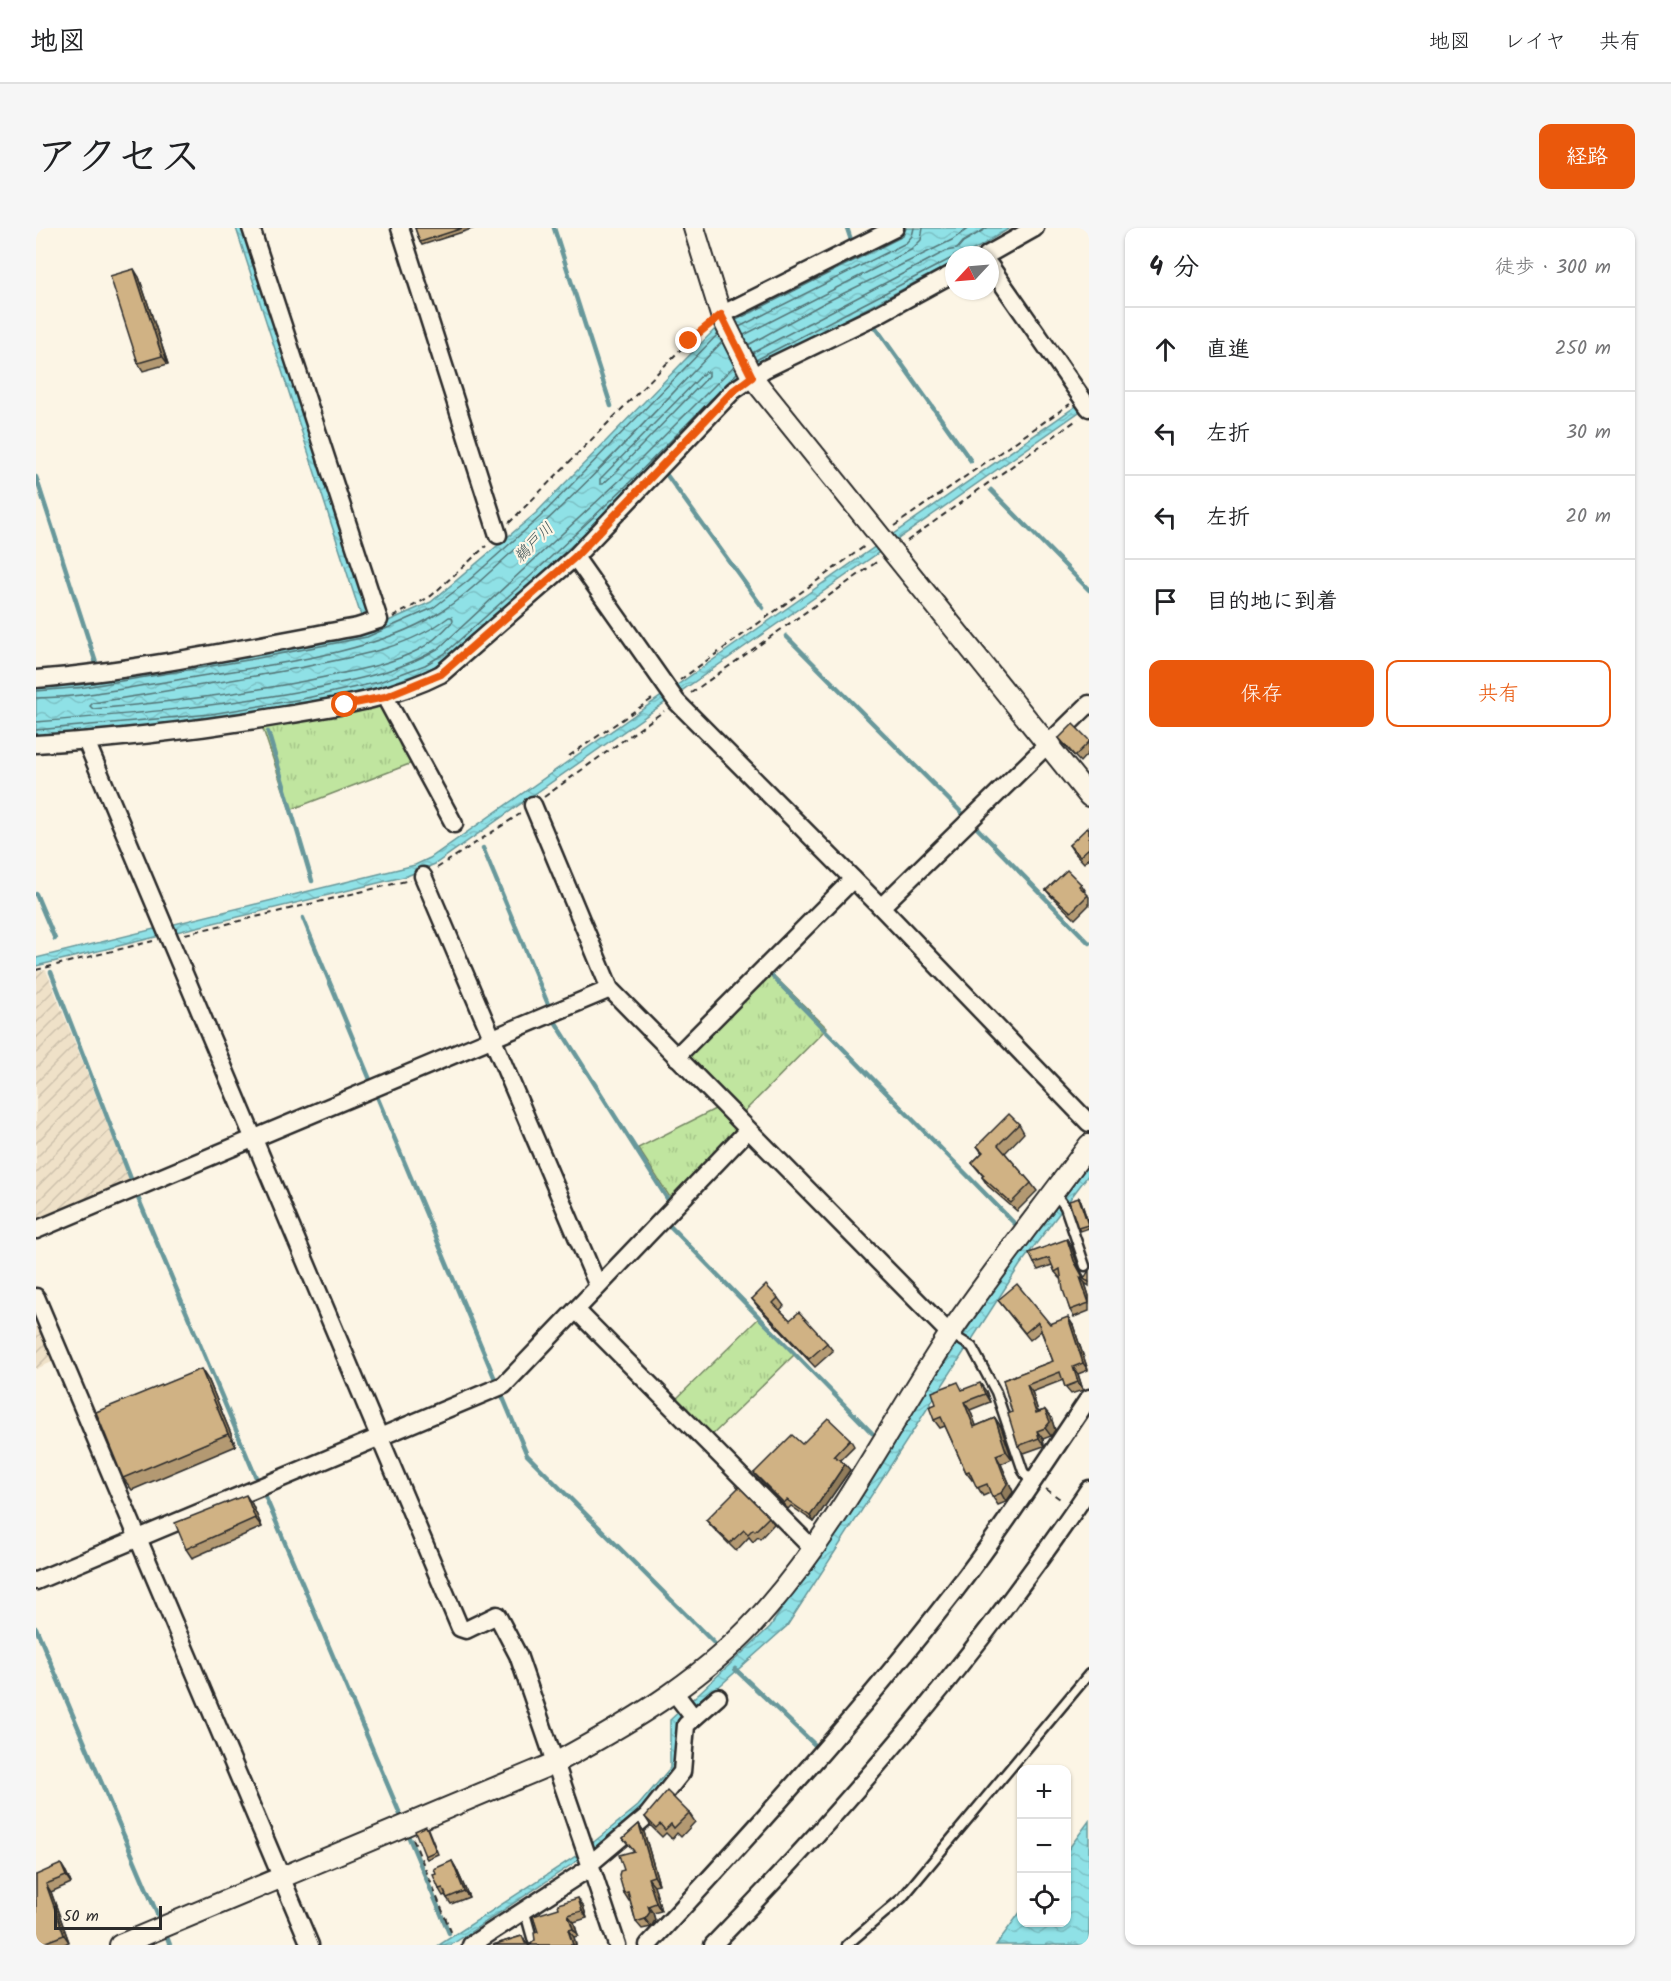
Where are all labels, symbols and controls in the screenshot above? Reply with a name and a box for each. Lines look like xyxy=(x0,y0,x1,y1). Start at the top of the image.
text: 地図 xyxy=(30,20,86,65)
text: 地図 xyxy=(1429,26,1471,59)
text: レイヤ xyxy=(1504,26,1566,59)
text: 共有 xyxy=(1599,26,1641,59)
button: 経路 xyxy=(1539,124,1635,189)
text: アクセス xyxy=(36,125,201,192)
north arrow xyxy=(945,246,999,300)
text: 4 分 xyxy=(1149,247,1199,289)
text: 徒歩 · 300 m xyxy=(1495,252,1611,284)
route end xyxy=(675,327,701,353)
icon: ahead xyxy=(1149,333,1182,366)
text: 直進 xyxy=(1206,333,1250,368)
text: 250 m xyxy=(1555,333,1611,365)
icon: left xyxy=(1149,417,1182,450)
text: 左折 xyxy=(1206,417,1250,452)
text: 30 m xyxy=(1566,417,1611,449)
icon: left xyxy=(1149,501,1182,534)
text: 左折 xyxy=(1206,501,1250,536)
text: 20 m xyxy=(1565,501,1611,533)
water label: 鵜戸川 xyxy=(508,517,560,569)
icon: arrive xyxy=(1149,585,1182,618)
text: 目的地に到着 xyxy=(1206,585,1338,620)
button: 保存 xyxy=(1149,660,1374,727)
button: 共有 xyxy=(1386,660,1611,727)
route start xyxy=(331,691,357,717)
map controls xyxy=(1017,1765,1071,1927)
button: + xyxy=(1017,1765,1071,1819)
button: − xyxy=(1017,1819,1071,1873)
button: locate xyxy=(1017,1873,1071,1927)
scale bar xyxy=(54,1903,162,1930)
text: 50 m xyxy=(63,1904,99,1929)

